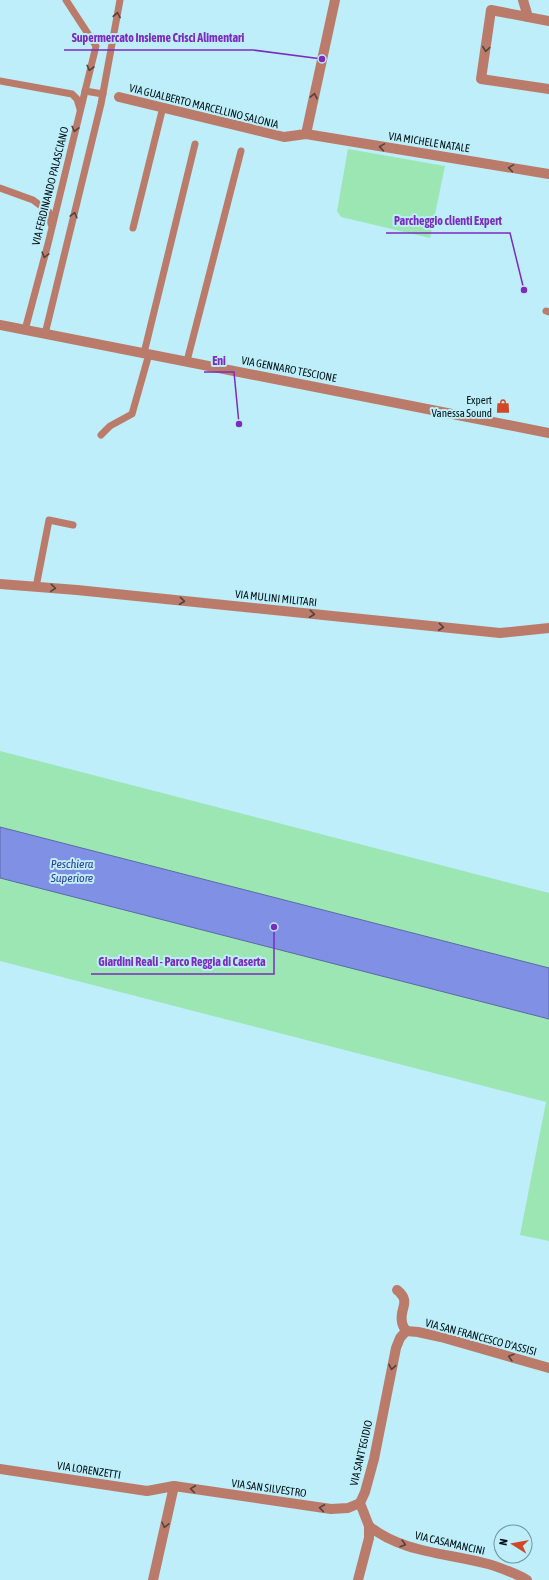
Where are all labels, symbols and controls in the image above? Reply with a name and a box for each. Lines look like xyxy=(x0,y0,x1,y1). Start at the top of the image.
one-way arrow xyxy=(113,12,121,18)
callout: Supermercato Insieme Crisci Alimentari xyxy=(64,26,253,50)
text: Supermercato Insieme Crisci Alimentari xyxy=(72,31,245,45)
one-way arrow xyxy=(482,45,491,52)
one-way arrow xyxy=(87,65,95,72)
street label: VIA GUALBERTO MARCELLINO SALONIA xyxy=(128,82,281,131)
one-way arrow xyxy=(310,93,318,99)
street label: VIA FERDINANDO PALASCIANO xyxy=(29,125,71,247)
one-way arrow xyxy=(72,126,80,132)
street label: VIA MICHELE NATALE xyxy=(388,130,471,154)
one-way arrow xyxy=(379,143,385,152)
one-way arrow xyxy=(507,164,514,172)
callout: Parcheggio clienti Expert xyxy=(386,209,510,233)
one-way arrow xyxy=(70,211,78,218)
text: Parcheggio clienti Expert xyxy=(394,214,503,228)
one-way arrow xyxy=(41,251,50,258)
callout: Eni xyxy=(204,348,234,372)
text: Eni xyxy=(212,354,226,368)
street label: VIA GENNARO TESCIONE xyxy=(240,354,338,384)
place label: Expert Vanessa Sound xyxy=(431,394,492,419)
shop icon: Expert Vanessa Sound xyxy=(495,398,511,414)
one-way arrow xyxy=(50,584,56,593)
street label: VIA MULINI MILITARI xyxy=(235,588,317,608)
one-way arrow xyxy=(179,596,185,605)
one-way arrow xyxy=(309,609,315,618)
one-way arrow xyxy=(438,623,444,632)
water label: Peschiera Superiore xyxy=(50,857,94,885)
callout: Giardini Reali - Parco Reggia di Caserta xyxy=(91,950,274,974)
text: Giardini Reali - Parco Reggia di Caserta xyxy=(98,955,266,969)
street label: VIA SAN FRANCESCO D'ASSISI xyxy=(424,1316,538,1358)
one-way arrow xyxy=(508,1353,515,1362)
one-way arrow xyxy=(388,1364,397,1370)
street label: VIA SANT'EGIDIO xyxy=(348,1419,374,1487)
street label: VIA LORENZETTI xyxy=(56,1459,122,1481)
street label: VIA SAN SILVESTRO xyxy=(231,1477,307,1499)
one-way arrow xyxy=(190,1485,196,1494)
one-way arrow xyxy=(319,1504,325,1513)
one-way arrow xyxy=(162,1521,170,1528)
north arrow xyxy=(493,1524,533,1564)
street label: VIA CASAMANCINI xyxy=(414,1529,486,1557)
text: N xyxy=(497,1538,510,1546)
one-way arrow xyxy=(399,1539,406,1548)

